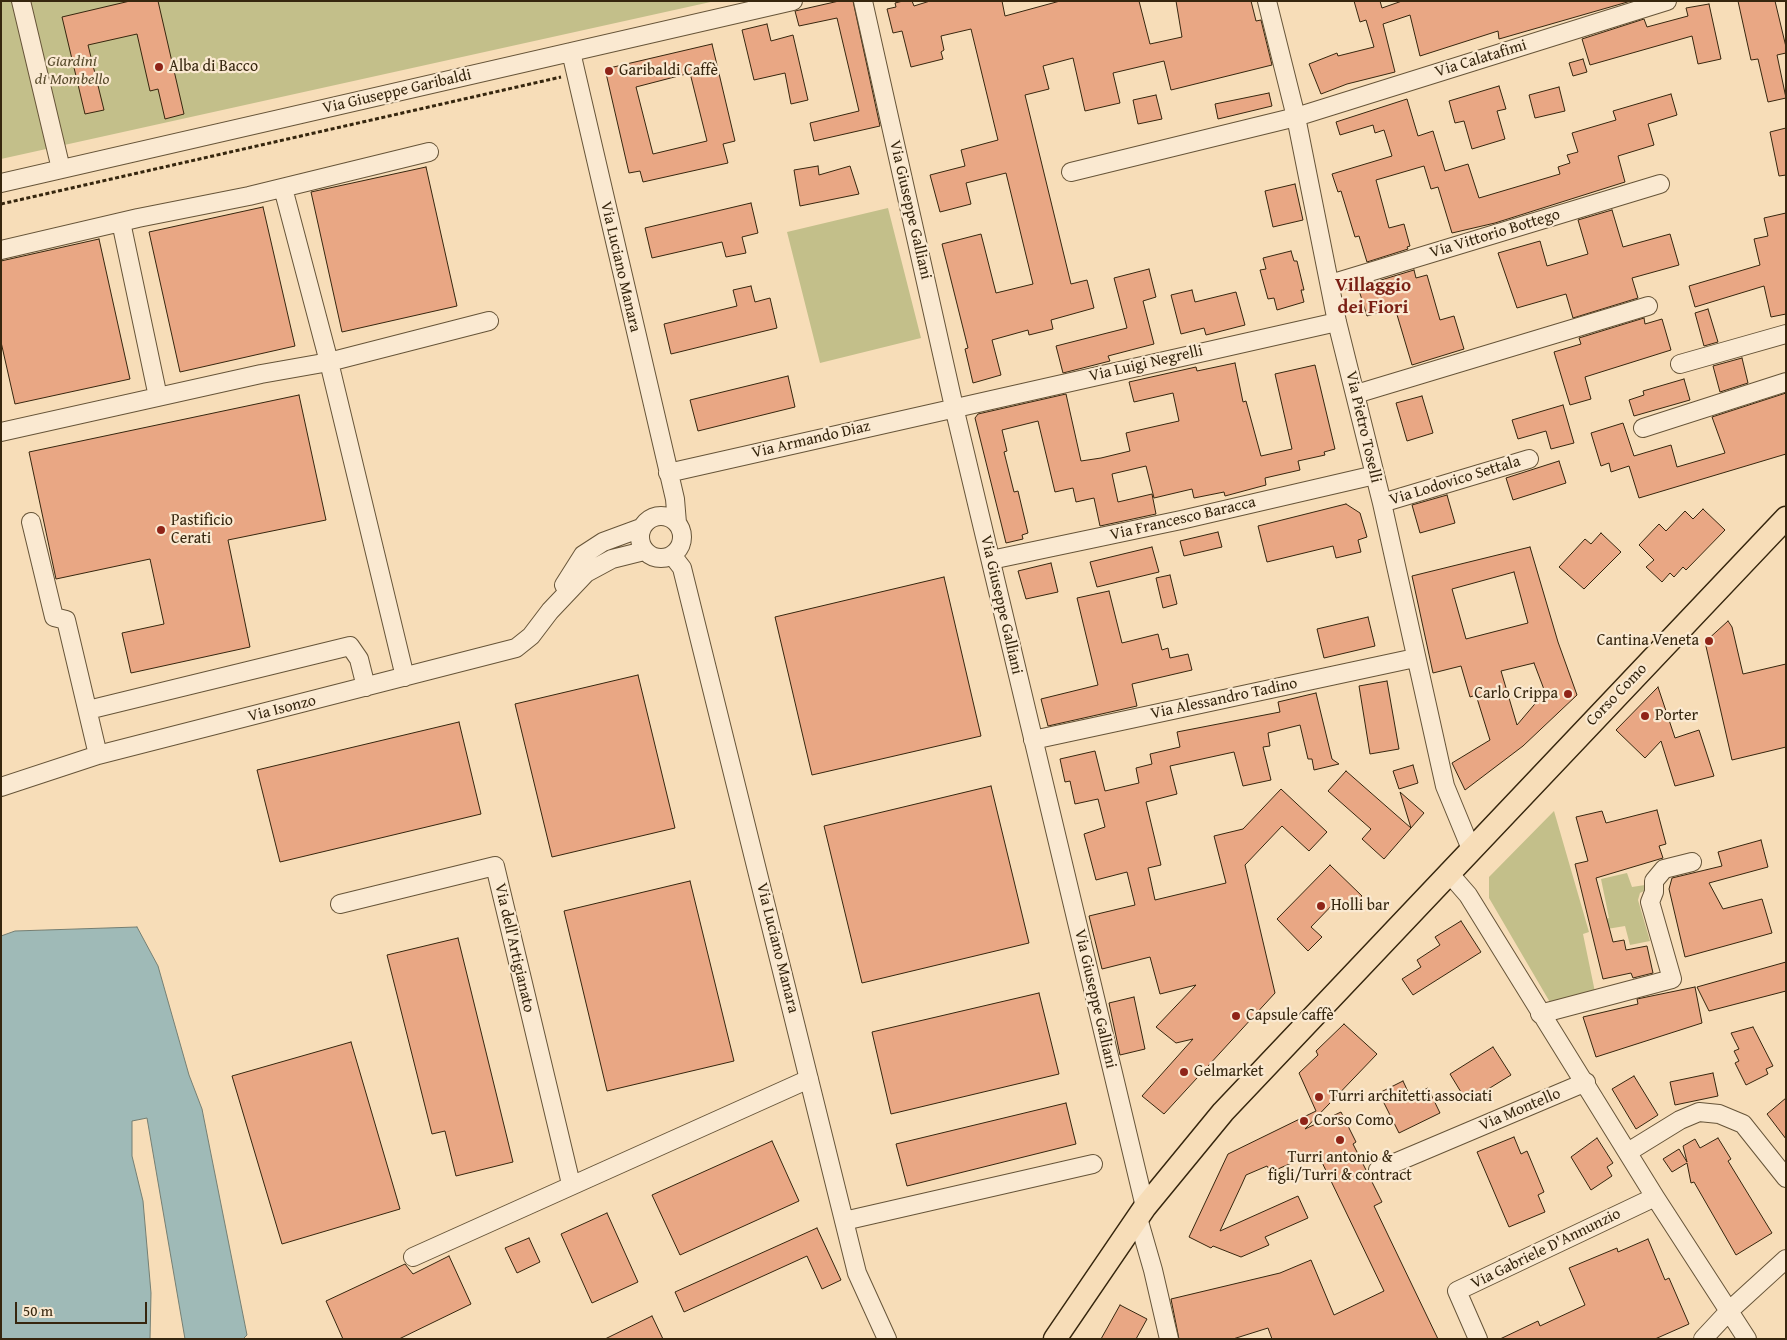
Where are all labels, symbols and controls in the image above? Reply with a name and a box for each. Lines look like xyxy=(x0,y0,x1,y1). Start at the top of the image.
street label: Via Calatafimi xyxy=(1433,36,1529,82)
park label: Giardini di Mombello xyxy=(35,52,109,90)
place label: Alba di Bacco xyxy=(169,57,258,77)
marker: Alba di Bacco xyxy=(153,61,165,73)
place label: Garibaldi Caffè xyxy=(619,61,718,81)
marker: Garibaldi Caffè xyxy=(603,65,615,77)
street label: Via Giuseppe Garibaldi xyxy=(321,66,473,118)
street label: Via Giuseppe Galliani xyxy=(885,139,935,281)
street label: Via Luciano Manara xyxy=(596,200,644,334)
street label: Via Vittorio Bottego xyxy=(1427,205,1563,263)
district label: Villaggio dei Fiori xyxy=(1335,275,1411,319)
street label: Via Luigi Negrelli xyxy=(1087,342,1205,386)
street label: Via Pietro Toselli xyxy=(1341,369,1385,485)
street label: Via Armando Diaz xyxy=(750,417,872,463)
street label: Via Lodovico Settala xyxy=(1387,452,1523,510)
street label: Via Francesco Baracca xyxy=(1108,493,1258,545)
place label: Pastificio Cerati xyxy=(171,511,233,549)
marker: Pastificio Cerati xyxy=(155,524,167,536)
street label: Via Giuseppe Galliani xyxy=(976,534,1026,676)
place label: Cantina Veneta xyxy=(1597,631,1699,651)
marker: Cantina Veneta xyxy=(1703,635,1715,647)
street label: Corso Como xyxy=(1582,660,1652,730)
street label: Via Alessandro Tadino xyxy=(1149,674,1299,724)
place label: Carlo Crippa xyxy=(1474,684,1558,704)
marker: Carlo Crippa xyxy=(1562,688,1574,700)
street label: Via Isonzo xyxy=(246,691,318,727)
place label: Porter xyxy=(1655,706,1698,726)
marker: Porter xyxy=(1639,710,1651,722)
street label: Via Luciano Manara xyxy=(752,881,802,1015)
street label: Via dell'Artigianato xyxy=(490,882,538,1014)
place label: Holli bar xyxy=(1331,896,1389,916)
marker: Holli bar xyxy=(1315,900,1327,912)
street label: Via Giuseppe Galliani xyxy=(1070,928,1120,1070)
place label: Capsule caffè xyxy=(1246,1006,1334,1026)
marker: Capsule caffè xyxy=(1230,1010,1242,1022)
place label: Gelmarket xyxy=(1194,1062,1264,1082)
marker: Gelmarket xyxy=(1178,1066,1190,1078)
street label: Via Montello xyxy=(1476,1084,1564,1136)
place label: Turri architetti associati xyxy=(1329,1087,1492,1107)
marker: Turri architetti associati xyxy=(1313,1091,1325,1103)
place label: Corso Como xyxy=(1314,1111,1394,1131)
marker: Corso Como xyxy=(1298,1115,1310,1127)
marker: Turri antonio & figli/Turri & contract xyxy=(1334,1134,1346,1146)
place label: Turri antonio & figli/Turri & contract xyxy=(1268,1148,1412,1186)
street label: Via Gabriele D'Annunzio xyxy=(1468,1204,1624,1294)
scale bar xyxy=(18,1292,150,1324)
text: 50 m xyxy=(23,1300,53,1321)

